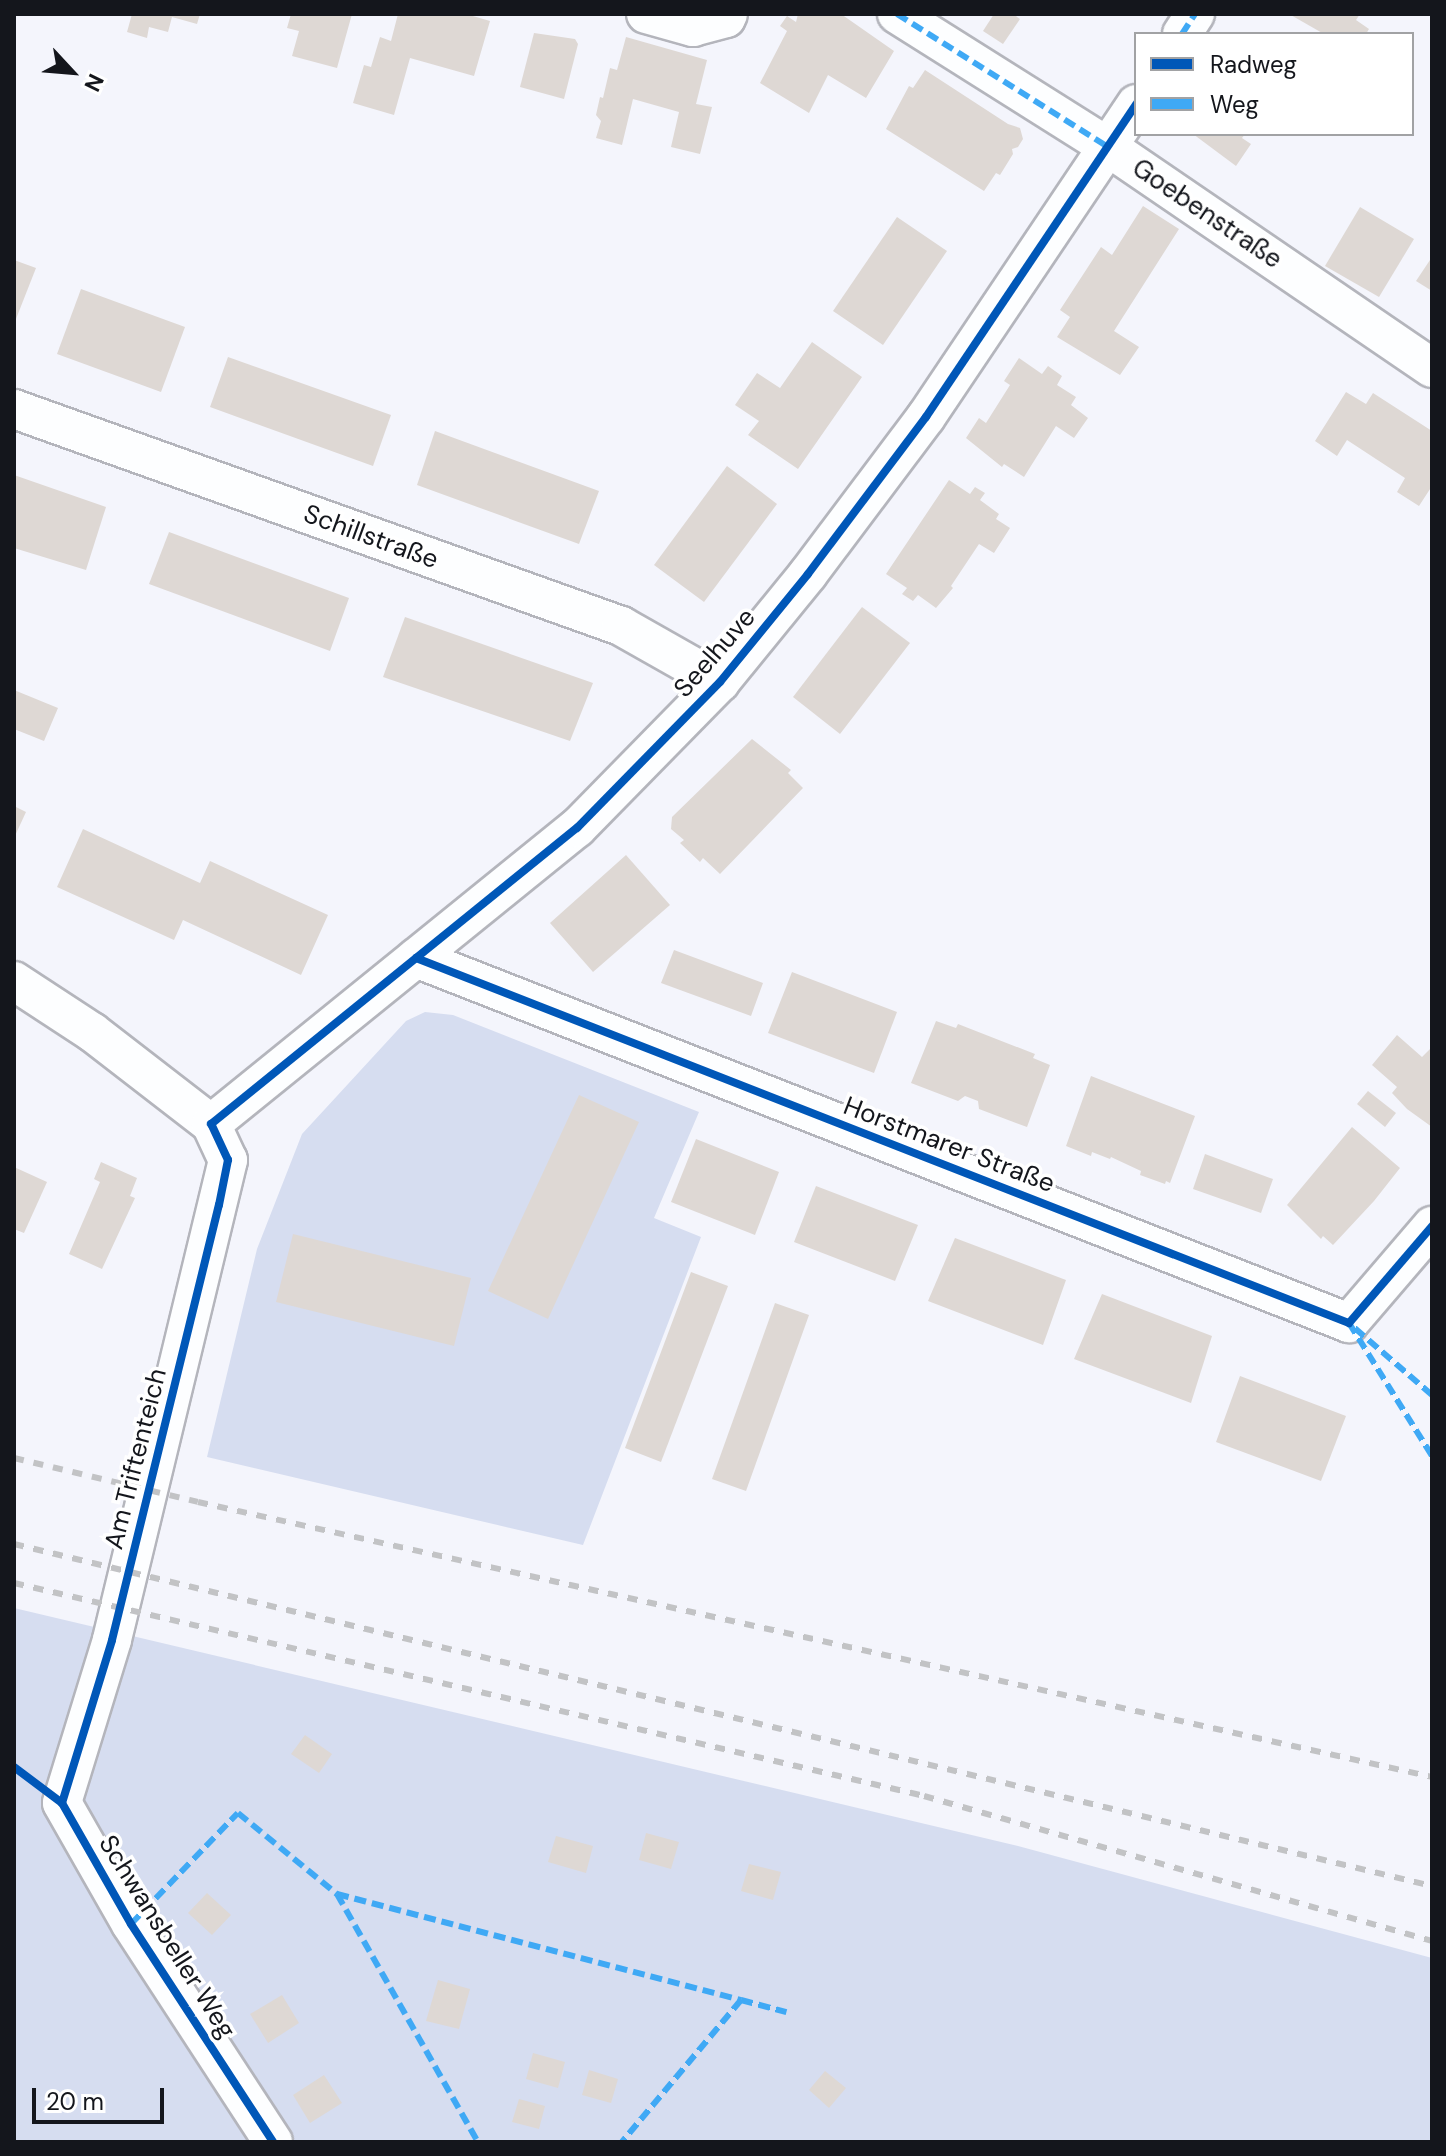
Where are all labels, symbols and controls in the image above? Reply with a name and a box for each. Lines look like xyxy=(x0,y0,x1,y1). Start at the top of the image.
north arrow xyxy=(32,32,112,112)
legend xyxy=(1134,32,1414,136)
text: Radweg xyxy=(1210,49,1297,80)
text: N xyxy=(77,69,111,96)
text: Weg xyxy=(1210,89,1259,120)
street label: Goebenstraße xyxy=(1126,152,1288,276)
street label: Schillstraße xyxy=(300,498,442,576)
street label: Seelhuve xyxy=(668,602,762,704)
street label: Horstmarer Straße xyxy=(839,1090,1059,1200)
street label: Am Triftenteich xyxy=(98,1365,174,1553)
street label: Schwansbeller Weg xyxy=(92,1830,242,2044)
scale bar xyxy=(36,2072,168,2122)
text: 20 m xyxy=(46,2086,104,2117)

